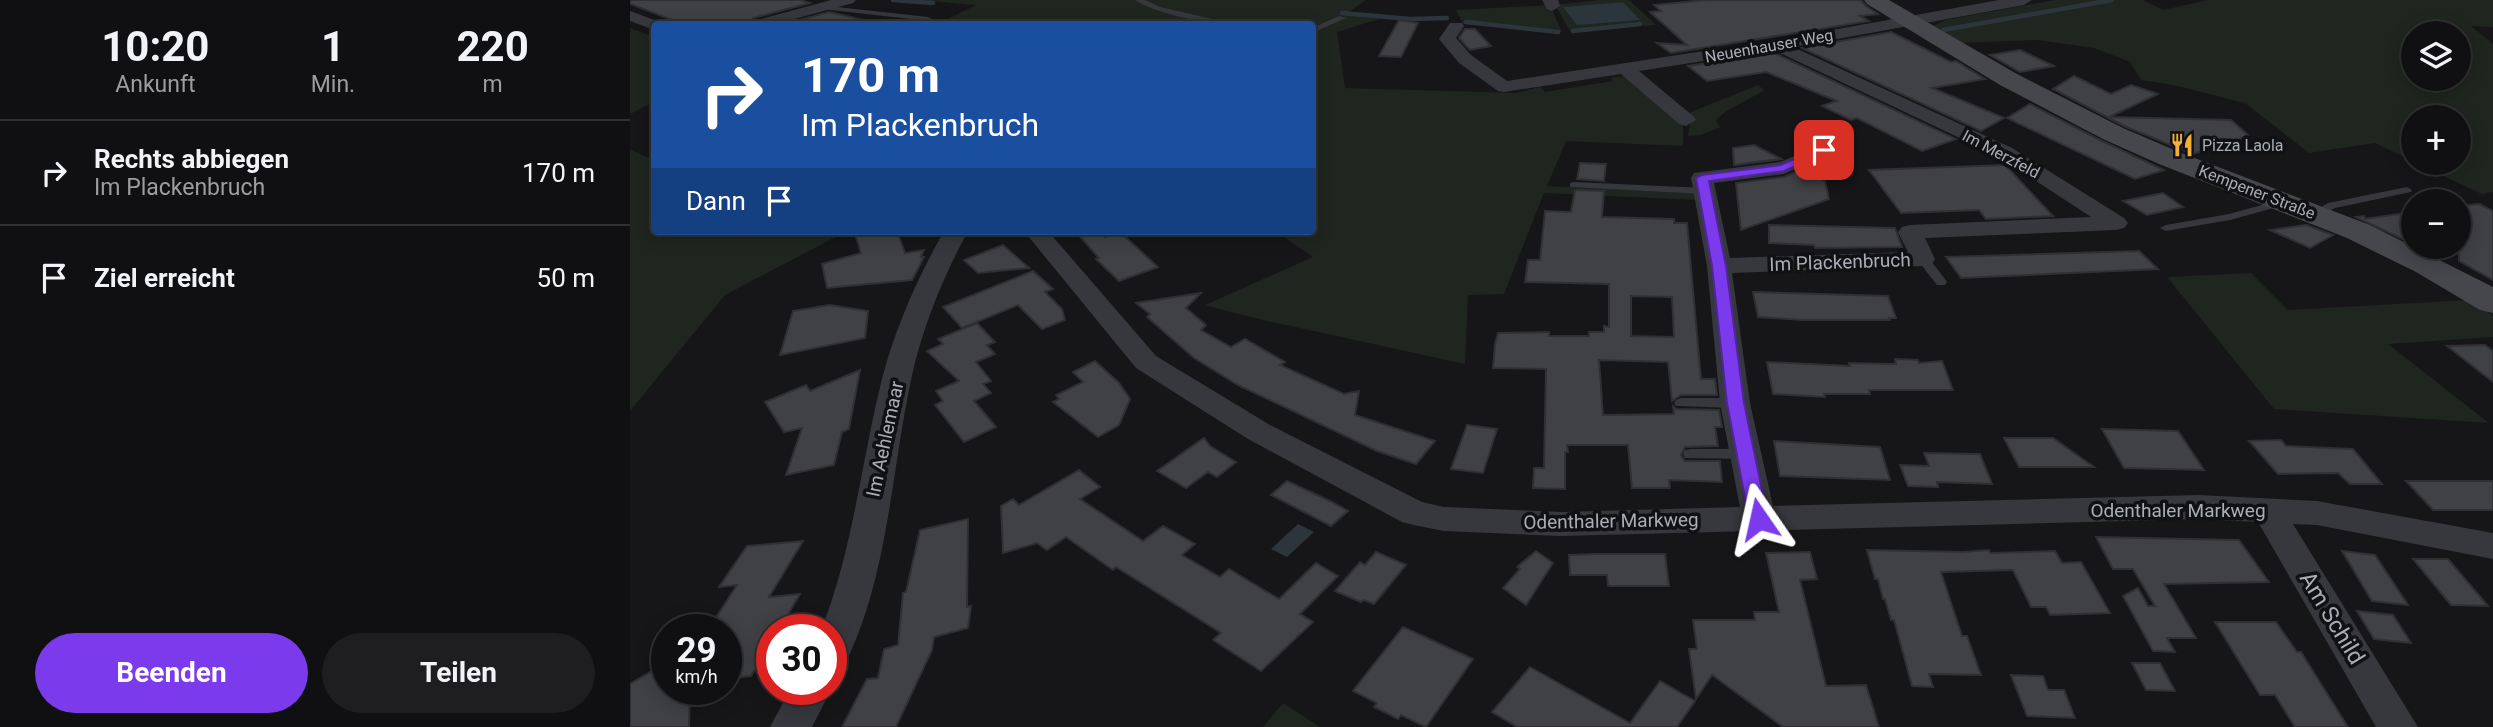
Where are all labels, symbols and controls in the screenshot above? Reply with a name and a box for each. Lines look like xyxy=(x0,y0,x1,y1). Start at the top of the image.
map controls xyxy=(2401,21,2471,259)
button: layers xyxy=(2401,21,2471,91)
text: 10:20 xyxy=(101,22,209,71)
text: 1 xyxy=(321,22,345,71)
text: 220 xyxy=(456,22,529,71)
street label: Neuenhauser Weg xyxy=(1703,25,1835,67)
text: 170 m xyxy=(801,47,940,104)
icon: right xyxy=(686,49,777,140)
text: Ankunft xyxy=(115,71,196,98)
text: Min. xyxy=(311,71,355,98)
text: m xyxy=(483,71,503,98)
button: + xyxy=(2401,105,2471,175)
text: Im Plackenbruch xyxy=(801,106,1039,144)
pin xyxy=(1794,120,1854,180)
street label: Im Merzfeld xyxy=(1959,126,2043,182)
icon: arrive xyxy=(1805,131,1843,169)
restaurant icon: Pizza Laola xyxy=(2168,131,2196,159)
place label: Pizza Laola xyxy=(2202,136,2284,155)
text: Rechts abbiegen xyxy=(94,144,289,174)
icon: right xyxy=(35,154,73,192)
text: 170 m xyxy=(522,158,595,188)
street label: Kempener Straße xyxy=(2196,161,2318,223)
text: Im Plackenbruch xyxy=(94,174,265,201)
icon: arrive xyxy=(760,182,798,220)
text: Dann xyxy=(686,186,746,216)
button: − xyxy=(2401,189,2471,259)
street label: Im Plackenbruch xyxy=(1769,248,1911,276)
icon: arrive xyxy=(35,259,73,297)
text: Ziel erreicht xyxy=(94,263,235,293)
text: 50 m xyxy=(537,263,595,293)
street label: Im Aehlemaar xyxy=(861,378,909,499)
position arrow xyxy=(1722,482,1796,556)
street label: Odenthaler Markweg xyxy=(2090,499,2266,522)
street label: Odenthaler Markweg xyxy=(1523,508,1699,534)
street label: Am Schild xyxy=(2294,567,2370,669)
speed limit sign: 30 xyxy=(756,614,847,705)
text: 29 xyxy=(676,630,717,671)
button: Beenden xyxy=(35,633,308,713)
button: Teilen xyxy=(322,633,595,713)
text: km/h xyxy=(675,666,718,687)

